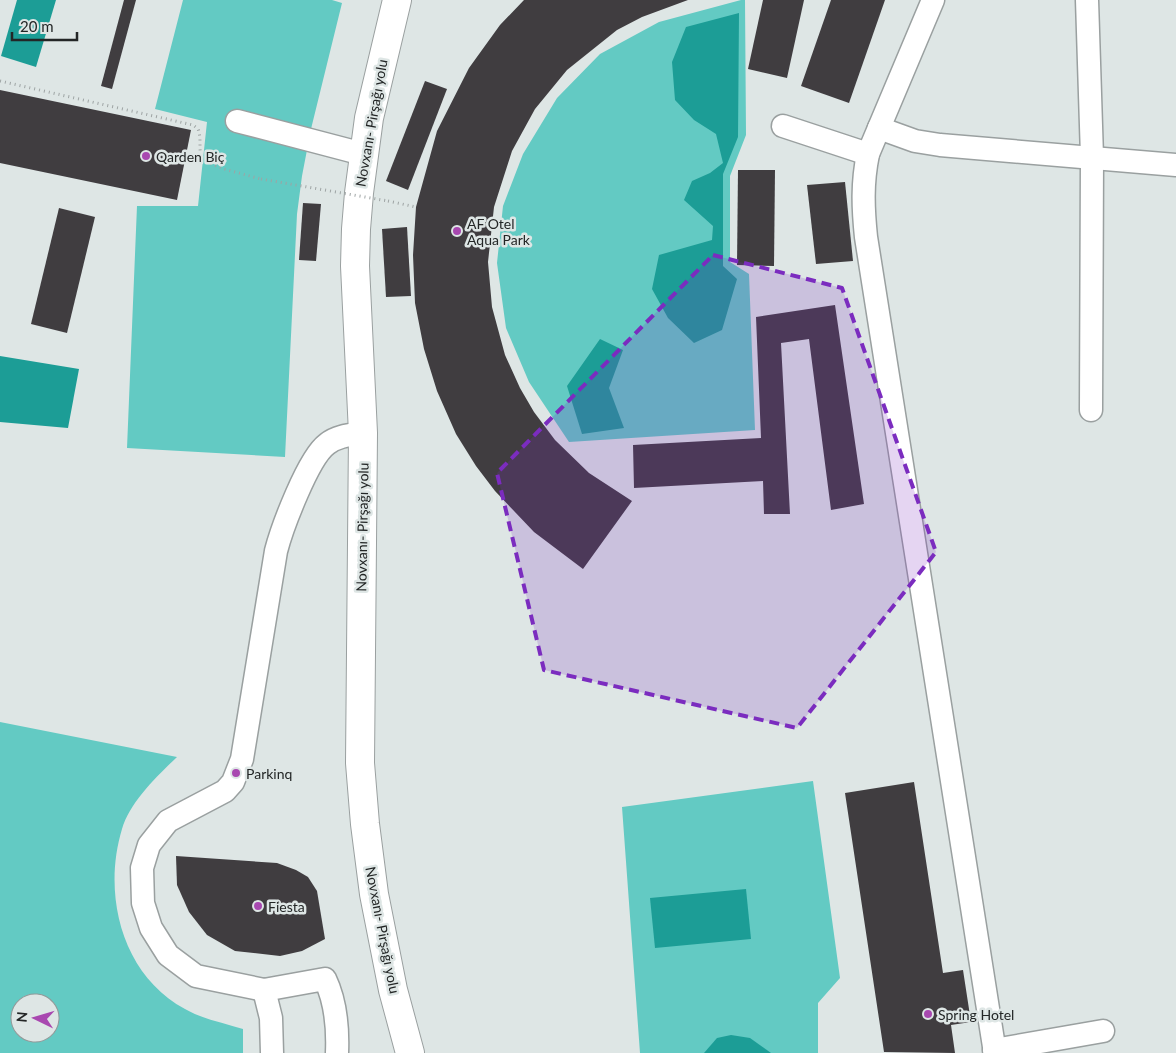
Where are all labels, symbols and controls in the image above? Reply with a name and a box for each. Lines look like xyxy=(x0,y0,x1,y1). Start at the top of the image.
scale bar xyxy=(12,10,78,42)
text: 20 m xyxy=(20,17,54,35)
street label: Novxanı- Pirşağı yolu xyxy=(351,58,391,188)
place label: Qarden Biç xyxy=(156,148,225,165)
marker: Qarden Biç xyxy=(140,150,152,162)
place label: AF Otel Aqua Park xyxy=(467,215,531,248)
marker: AF Otel Aqua Park xyxy=(451,225,463,237)
street label: Novxanı- Pirşağı yolu xyxy=(352,462,372,592)
place label: Parkinq xyxy=(246,765,292,782)
marker: Parkinq xyxy=(230,767,242,779)
street label: Novxanı- Pirşağı yolu xyxy=(362,865,404,995)
place label: Fiesta xyxy=(268,898,305,915)
marker: Fiesta xyxy=(252,900,264,912)
north arrow xyxy=(10,993,60,1043)
place label: Spring Hotel xyxy=(938,1006,1014,1023)
marker: Spring Hotel xyxy=(922,1008,934,1020)
text: N xyxy=(13,1011,30,1023)

